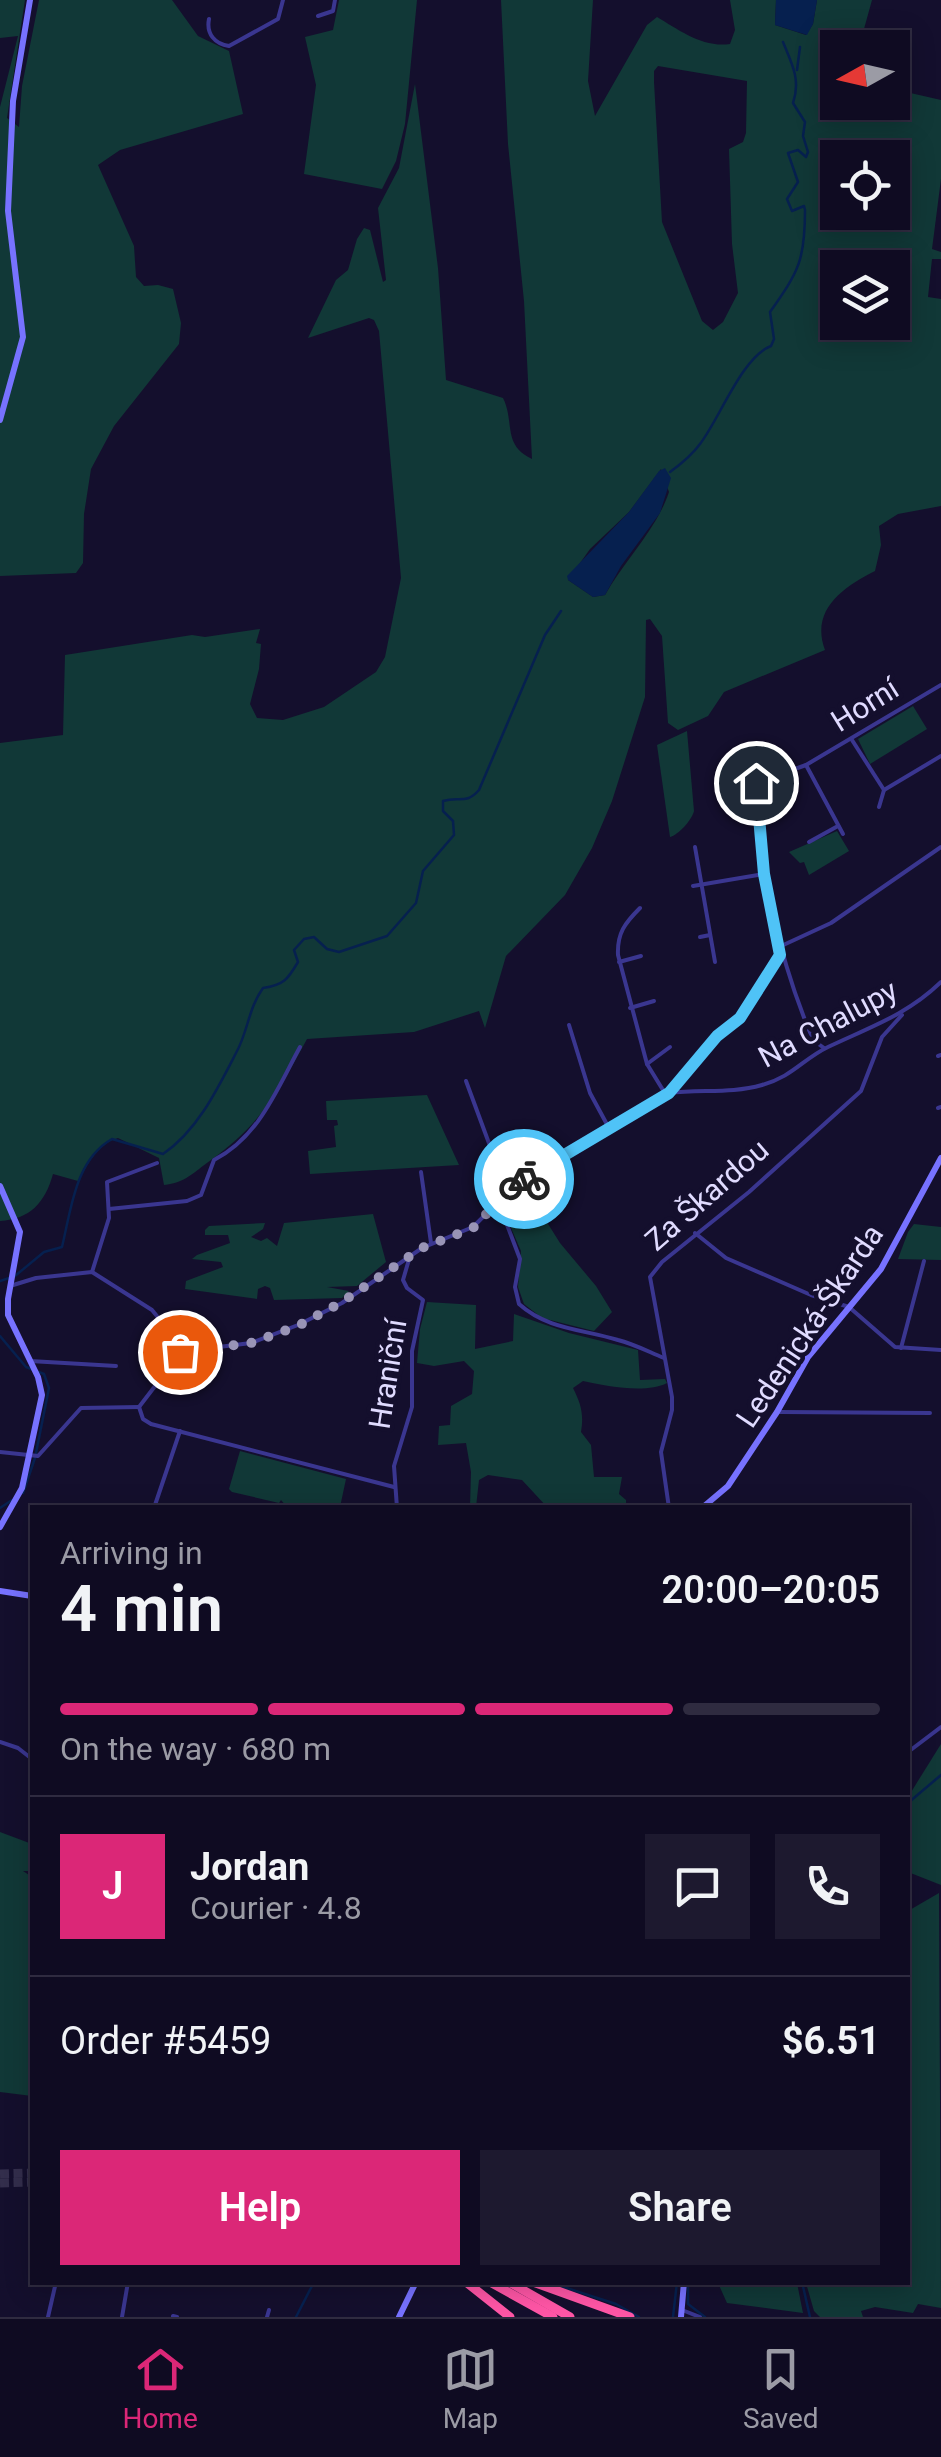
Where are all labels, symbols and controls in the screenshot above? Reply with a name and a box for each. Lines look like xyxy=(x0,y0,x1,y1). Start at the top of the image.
north arrow xyxy=(820,30,910,120)
map controls xyxy=(820,30,910,340)
button: locate xyxy=(820,140,910,230)
button: layers xyxy=(820,250,910,340)
street label: Horní xyxy=(825,670,906,739)
pin xyxy=(714,741,799,826)
icon: home xyxy=(729,756,784,811)
street label: Na Chalupy xyxy=(752,972,903,1075)
courier xyxy=(474,1129,574,1229)
street label: Za Škardou xyxy=(638,1132,775,1258)
icon: bike xyxy=(497,1152,552,1207)
street label: Ledenická-Škarda xyxy=(729,1218,890,1434)
pin xyxy=(138,1310,223,1395)
street label: Hraniční xyxy=(362,1315,414,1431)
icon: bag xyxy=(153,1325,208,1380)
text: Arriving in xyxy=(60,1534,203,1572)
text: 20:00–20:05 xyxy=(661,1568,880,1612)
text: 4 min xyxy=(60,1571,223,1647)
text: On the way · 680 m xyxy=(60,1730,331,1768)
button: chat xyxy=(645,1834,750,1939)
button: phone xyxy=(775,1834,880,1939)
text: Jordan xyxy=(190,1845,309,1889)
text: J xyxy=(102,1864,123,1908)
text: Courier · 4.8 xyxy=(190,1889,362,1927)
text: Order #5459 xyxy=(60,2019,271,2063)
text: $6.51 xyxy=(782,2019,880,2063)
button: Help xyxy=(60,2150,460,2265)
button: Share xyxy=(480,2150,880,2265)
tab: Home xyxy=(122,2342,198,2435)
tab: Map xyxy=(443,2342,498,2435)
tab: Saved xyxy=(743,2342,819,2435)

